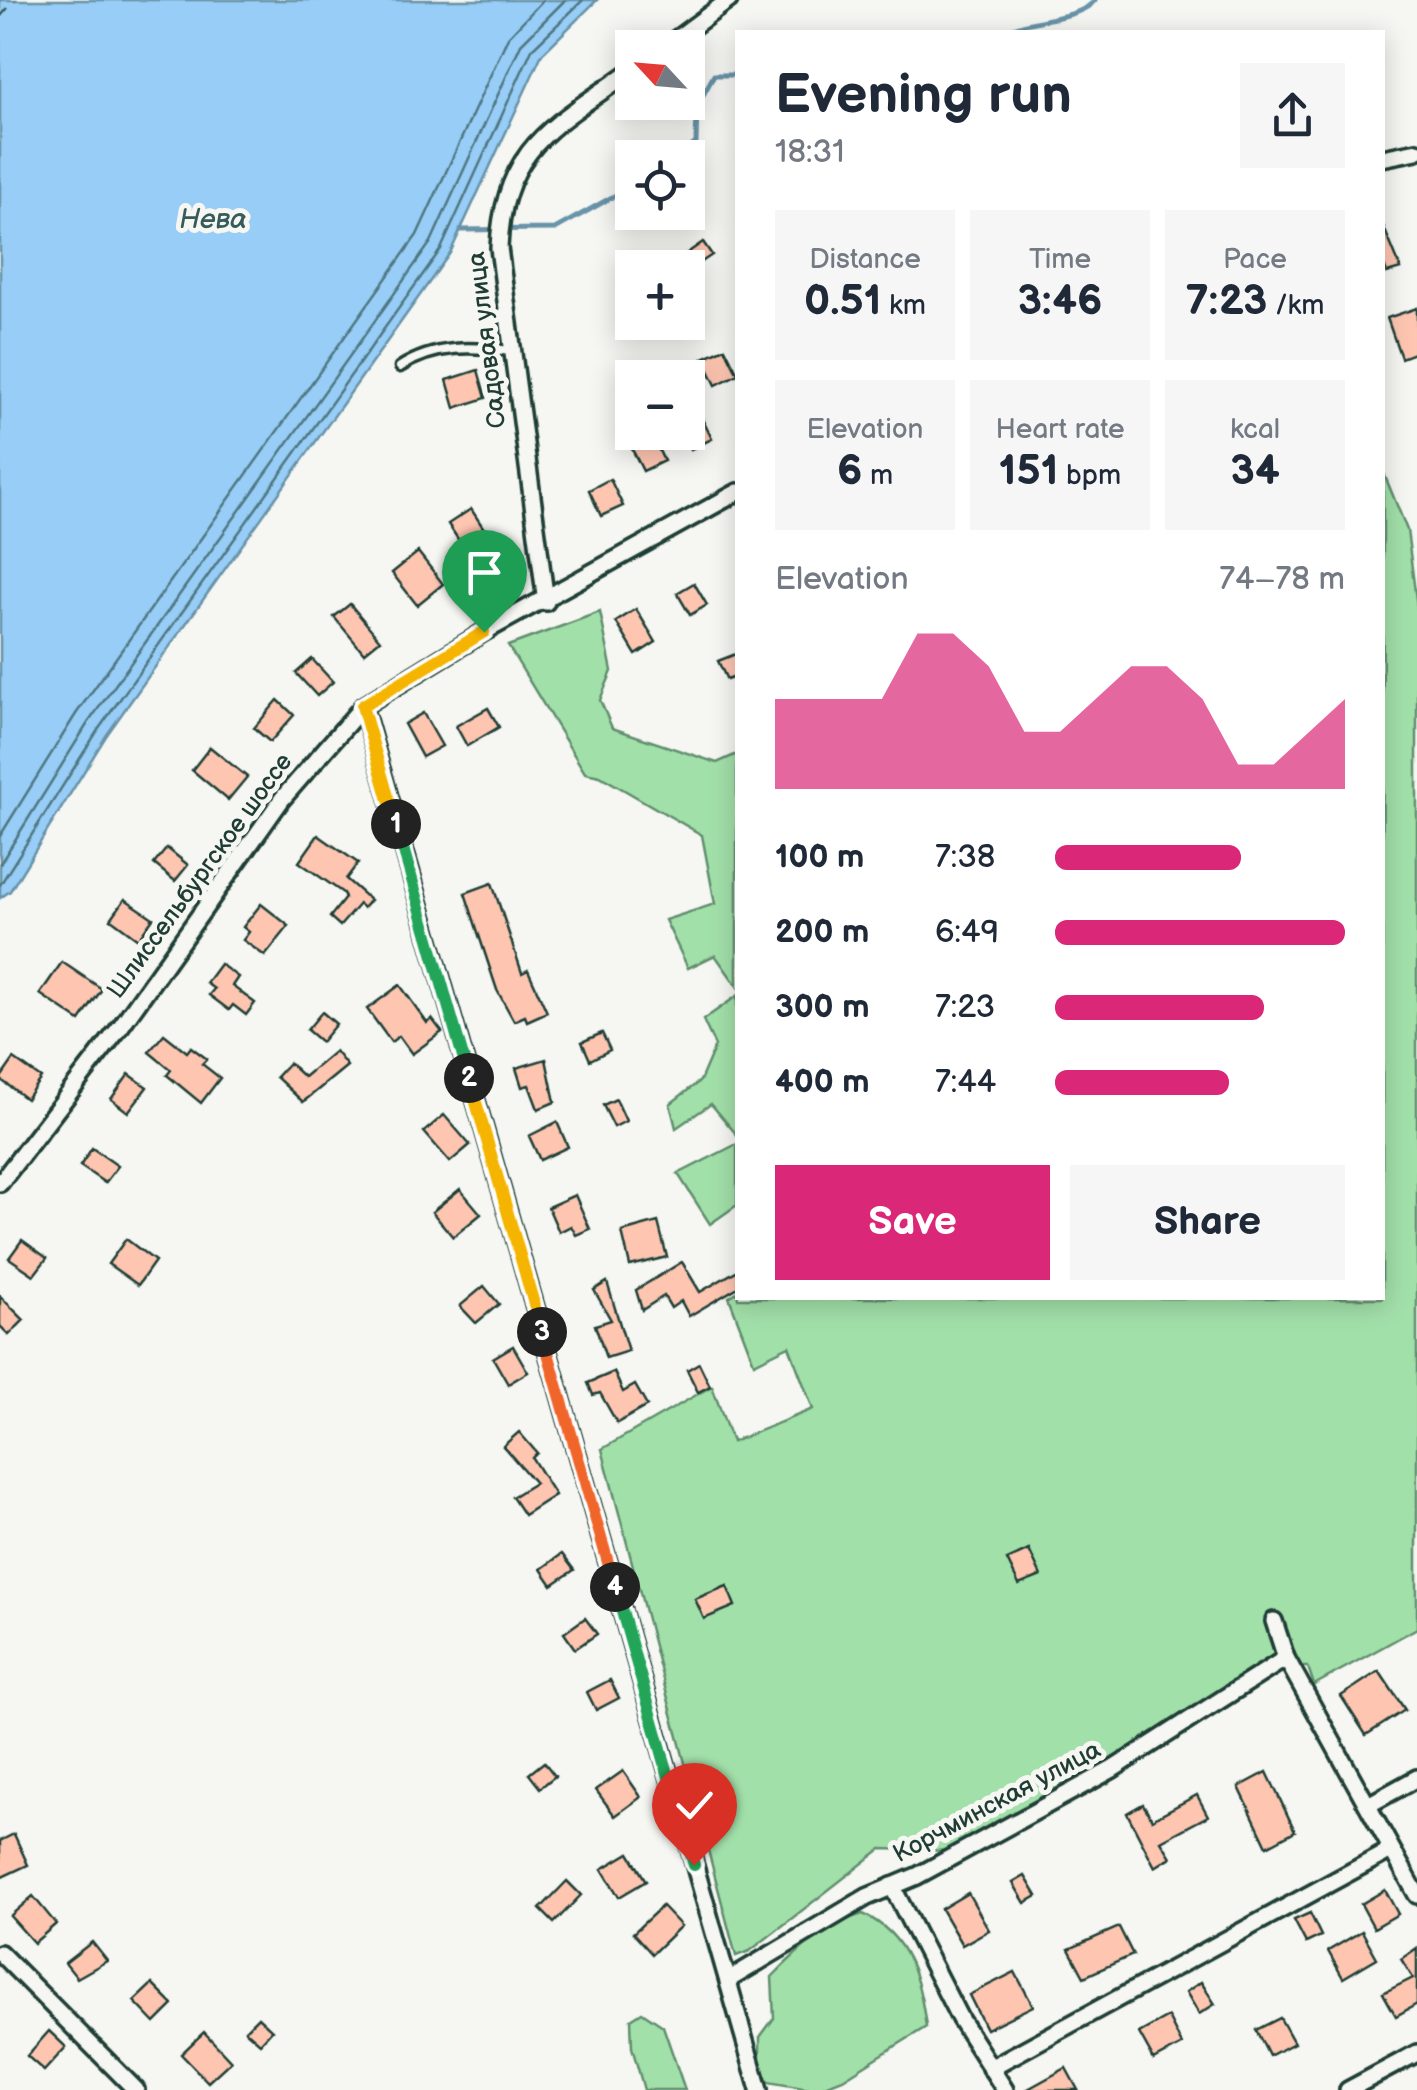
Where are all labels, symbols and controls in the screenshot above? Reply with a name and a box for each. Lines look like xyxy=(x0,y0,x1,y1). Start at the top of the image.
north arrow xyxy=(615,30,705,120)
map controls xyxy=(615,30,705,450)
text: Evening run xyxy=(775,62,1072,129)
button: share xyxy=(1240,63,1345,168)
text: 18:31 xyxy=(775,133,845,172)
button: locate xyxy=(615,140,705,230)
water label: Нева xyxy=(179,203,247,236)
text: Distance xyxy=(809,243,921,276)
text: Time xyxy=(1029,243,1091,276)
text: Pace xyxy=(1223,243,1287,276)
street label: Садовая улица xyxy=(461,250,513,430)
button: + xyxy=(615,250,705,340)
text: 0.51 xyxy=(804,276,881,327)
text: 3:46 xyxy=(1018,276,1102,327)
text: 7:23 xyxy=(1186,276,1267,327)
text: km xyxy=(881,289,926,322)
text: /km xyxy=(1267,289,1325,322)
button: − xyxy=(615,360,705,450)
text: Elevation xyxy=(807,413,923,446)
text: Heart rate xyxy=(995,413,1125,446)
text: kcal xyxy=(1230,413,1280,446)
text: 6 xyxy=(837,446,862,497)
text: 151 xyxy=(999,446,1058,497)
text: 34 xyxy=(1230,446,1280,497)
text: m xyxy=(862,459,893,492)
text: bpm xyxy=(1058,459,1121,492)
pin xyxy=(442,530,527,633)
icon: arrive xyxy=(457,545,512,600)
text: Elevation xyxy=(775,560,908,599)
text: 74–78 m xyxy=(1219,560,1345,599)
street label: Шлиссельбургское шоссе xyxy=(101,747,299,1005)
pin: 1 xyxy=(371,799,421,849)
text: 1 xyxy=(390,807,402,840)
text: 100 m xyxy=(775,838,864,877)
text: 7:38 xyxy=(935,838,996,877)
text: 200 m xyxy=(775,913,869,952)
text: 6:49 xyxy=(935,913,999,952)
text: 300 m xyxy=(775,988,870,1027)
text: 7:23 xyxy=(935,988,995,1027)
pin: 2 xyxy=(444,1053,494,1103)
text: 2 xyxy=(461,1061,477,1094)
text: 400 m xyxy=(775,1063,870,1102)
text: 7:44 xyxy=(935,1063,996,1102)
button: Save xyxy=(775,1165,1050,1280)
button: Share xyxy=(1070,1165,1345,1280)
pin: 3 xyxy=(517,1307,567,1357)
text: 3 xyxy=(534,1315,550,1348)
pin: 4 xyxy=(590,1562,640,1612)
text: 4 xyxy=(607,1570,623,1603)
street label: Корчминская улица xyxy=(888,1734,1106,1870)
pin xyxy=(652,1763,737,1866)
icon: check xyxy=(667,1778,722,1833)

